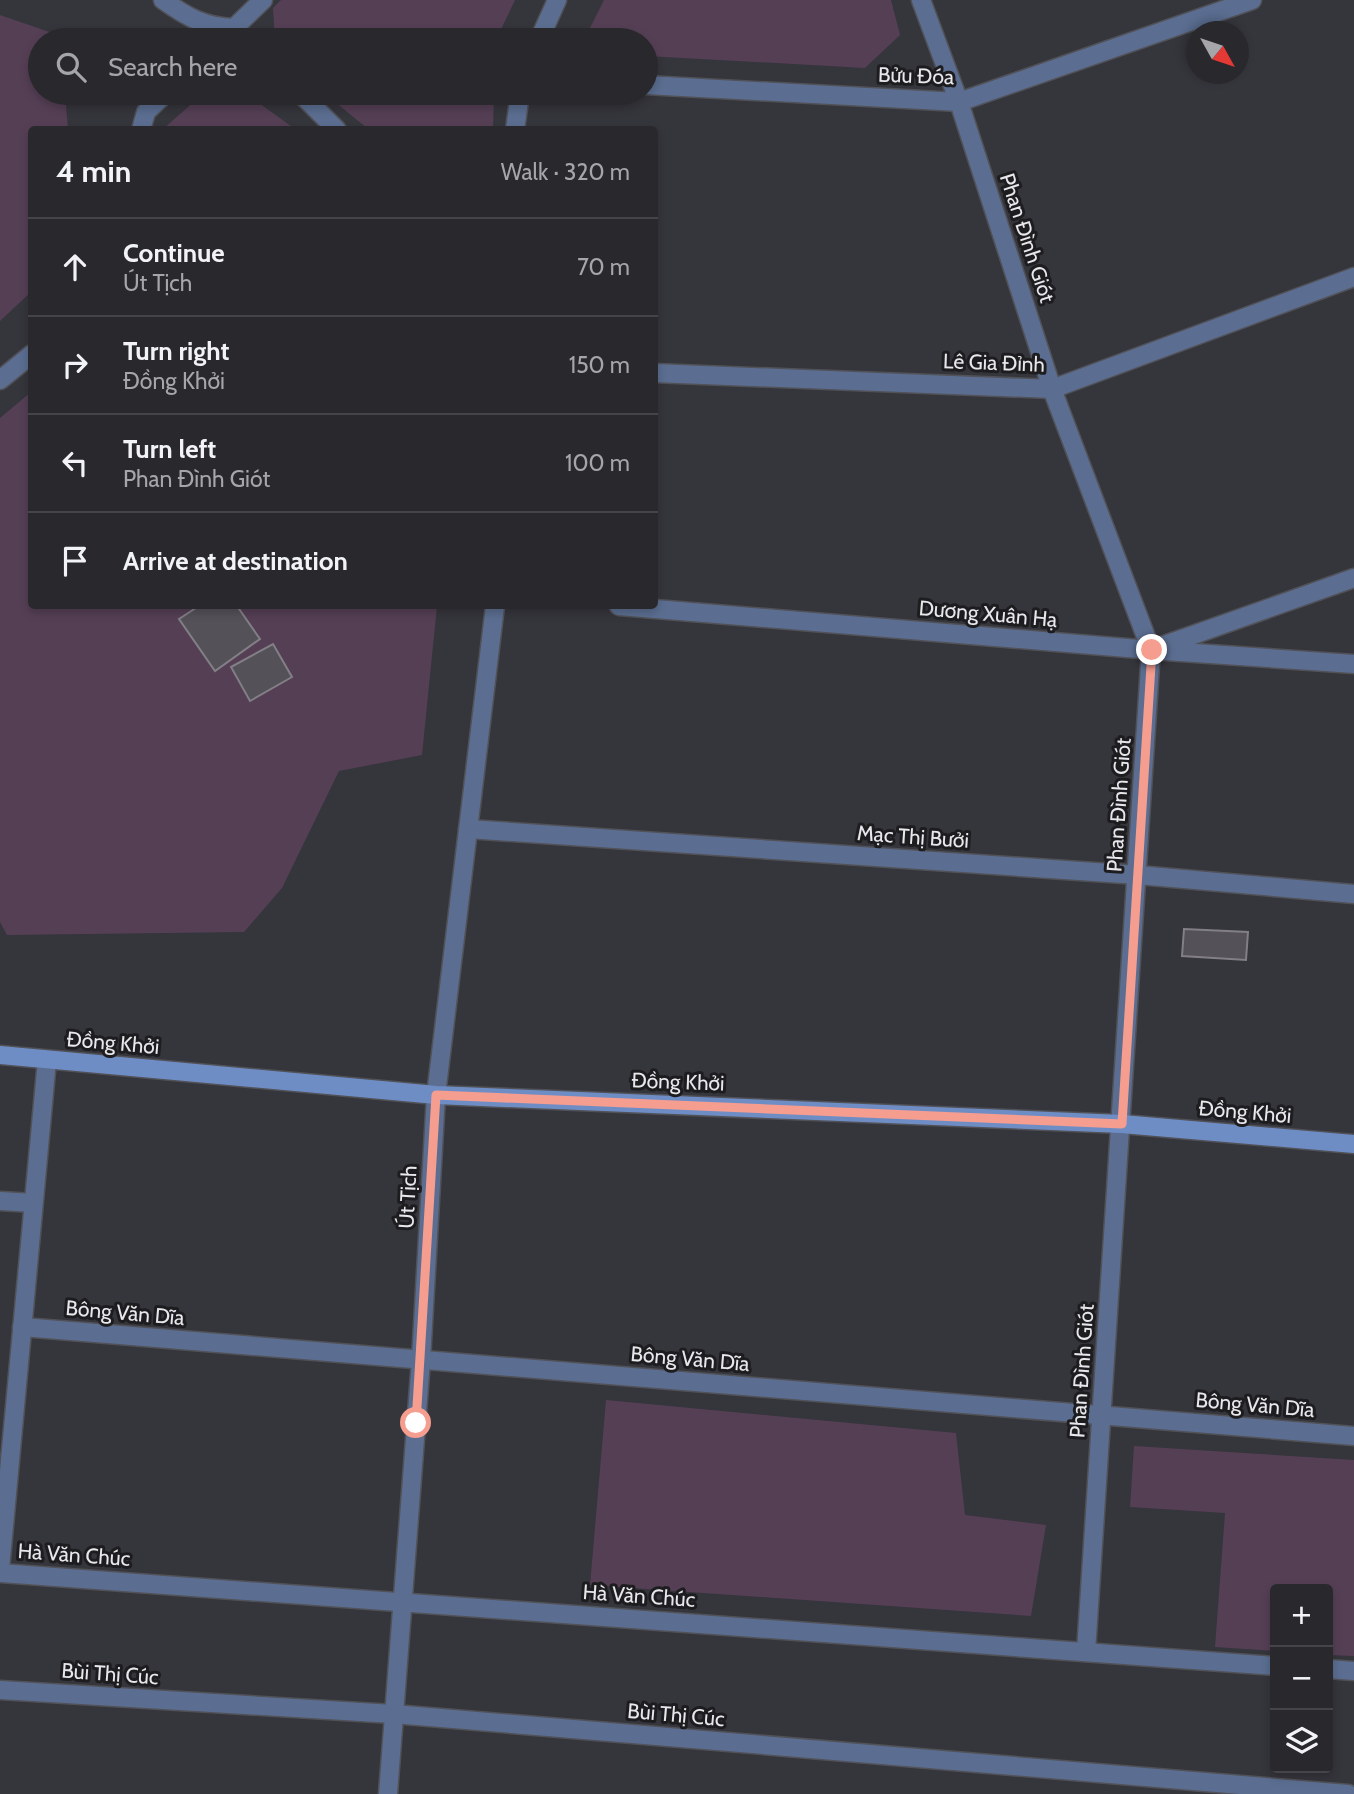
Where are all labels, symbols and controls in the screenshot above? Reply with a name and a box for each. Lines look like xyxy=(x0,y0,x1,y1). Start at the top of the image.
north arrow xyxy=(1186,21,1249,84)
search box xyxy=(28,28,658,105)
icon: search xyxy=(52,48,90,86)
text: Search here xyxy=(108,51,237,83)
street label: Bửu Đóa xyxy=(878,62,954,89)
text: 4 min xyxy=(56,153,131,190)
text: Walk · 320 m xyxy=(501,158,630,186)
street label: Phan Đình Giót xyxy=(995,170,1060,306)
text: Continue xyxy=(123,237,225,269)
icon: ahead xyxy=(56,248,94,286)
text: 70 m xyxy=(577,253,630,281)
text: Út Tịch xyxy=(123,269,192,297)
text: Turn right xyxy=(123,335,229,367)
icon: right xyxy=(56,346,94,384)
street label: Lê Gia Đỉnh xyxy=(943,348,1045,377)
text: 150 m xyxy=(569,351,630,379)
text: Đồng Khởi xyxy=(123,367,225,395)
text: Turn left xyxy=(123,433,216,465)
icon: left xyxy=(56,444,94,482)
text: 100 m xyxy=(565,449,630,477)
text: Phan Đình Giót xyxy=(123,465,270,493)
icon: arrive xyxy=(56,542,94,580)
text: Arrive at destination xyxy=(123,545,348,577)
street label: Dương Xuân Hạ xyxy=(918,595,1058,632)
route end xyxy=(1136,634,1167,665)
street label: Phan Đình Giót xyxy=(1101,737,1136,873)
street label: Mạc Thị Bưởi xyxy=(856,820,970,853)
street label: Đồng Khởi xyxy=(66,1026,160,1059)
street label: Đồng Khởi xyxy=(631,1067,725,1096)
street label: Đồng Khởi xyxy=(1198,1095,1292,1128)
street label: Út Tịch xyxy=(393,1165,422,1229)
street label: Bông Văn Dĩa xyxy=(65,1295,186,1330)
street label: Phan Đình Giót xyxy=(1064,1303,1099,1439)
street label: Bông Văn Dĩa xyxy=(630,1341,751,1376)
street label: Bông Văn Dĩa xyxy=(1195,1387,1316,1422)
route start xyxy=(400,1407,431,1438)
street label: Hà Văn Chúc xyxy=(17,1538,131,1571)
street label: Hà Văn Chúc xyxy=(582,1579,696,1612)
map controls xyxy=(1270,1584,1333,1773)
button: + xyxy=(1270,1584,1333,1647)
button: − xyxy=(1270,1647,1333,1710)
street label: Bùi Thị Cúc xyxy=(61,1658,159,1689)
street label: Bùi Thị Cúc xyxy=(626,1698,726,1731)
button: layers xyxy=(1270,1710,1333,1773)

